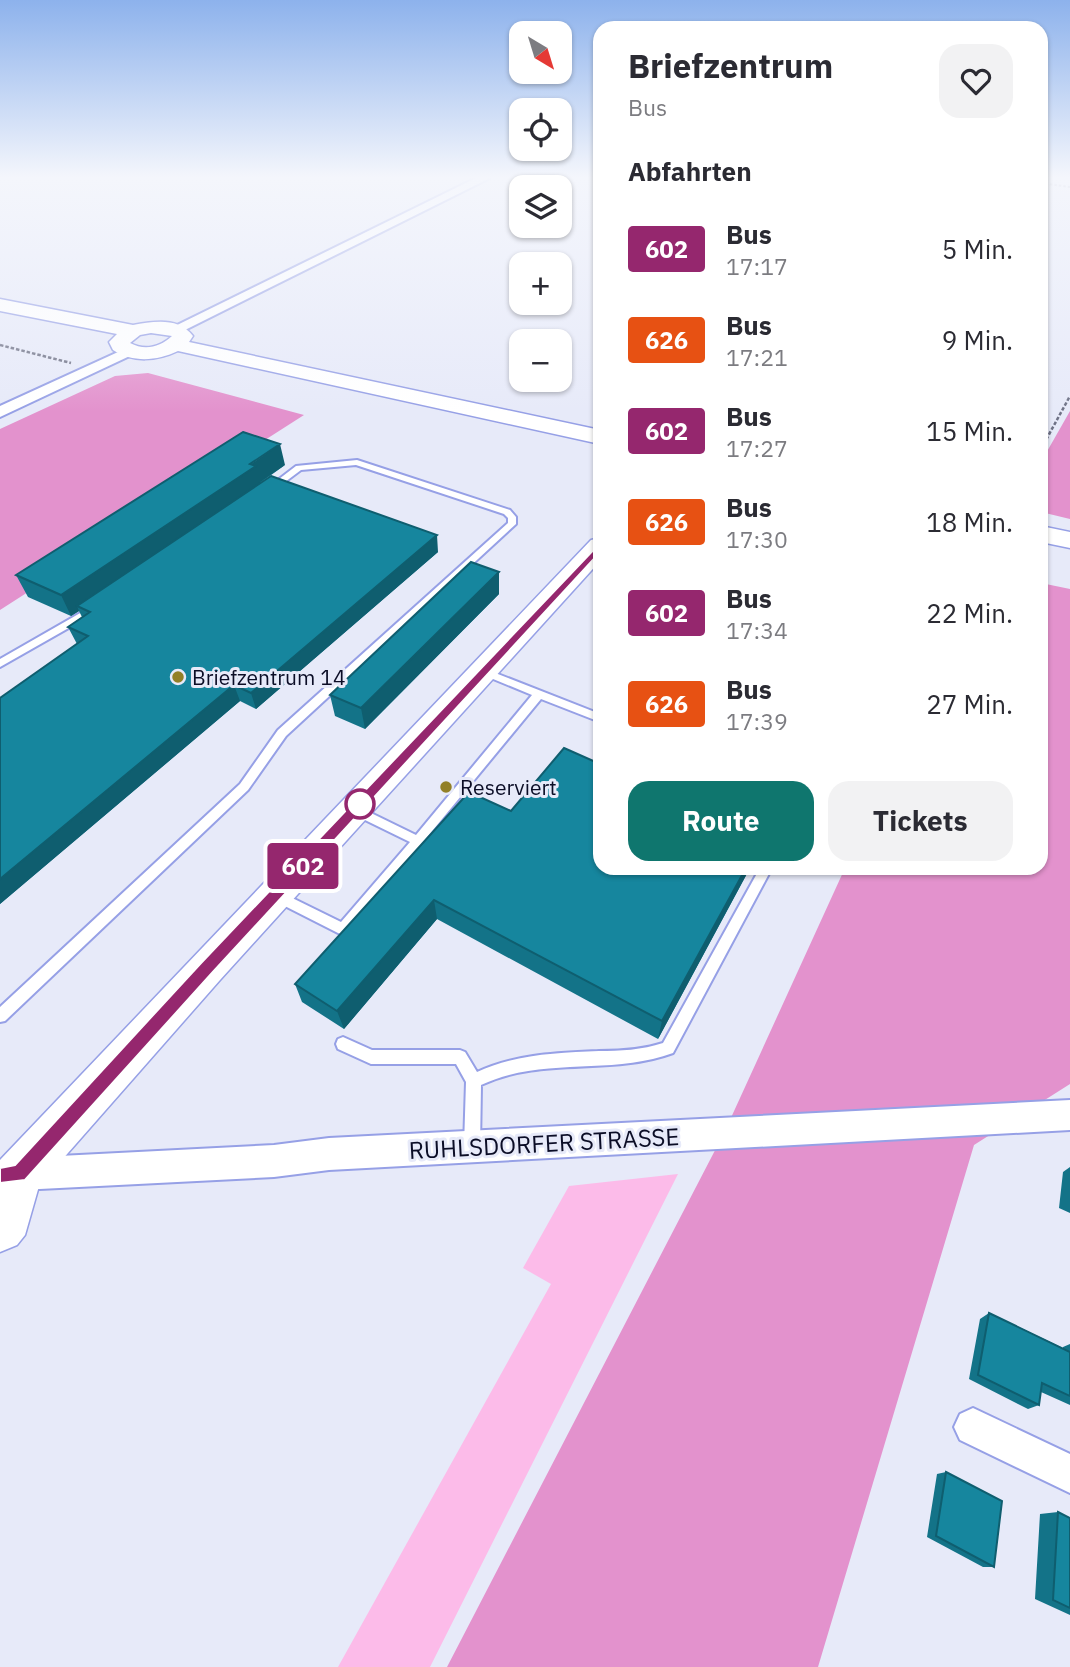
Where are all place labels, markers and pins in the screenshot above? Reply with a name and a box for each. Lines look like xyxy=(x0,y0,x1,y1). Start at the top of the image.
place label: Briefzentrum 14 xyxy=(192,663,346,691)
marker: Briefzentrum 14 xyxy=(170,669,186,685)
place label: Reserviert xyxy=(460,773,557,801)
marker: Reserviert xyxy=(438,779,454,795)
unlabelled marker xyxy=(345,789,375,819)

